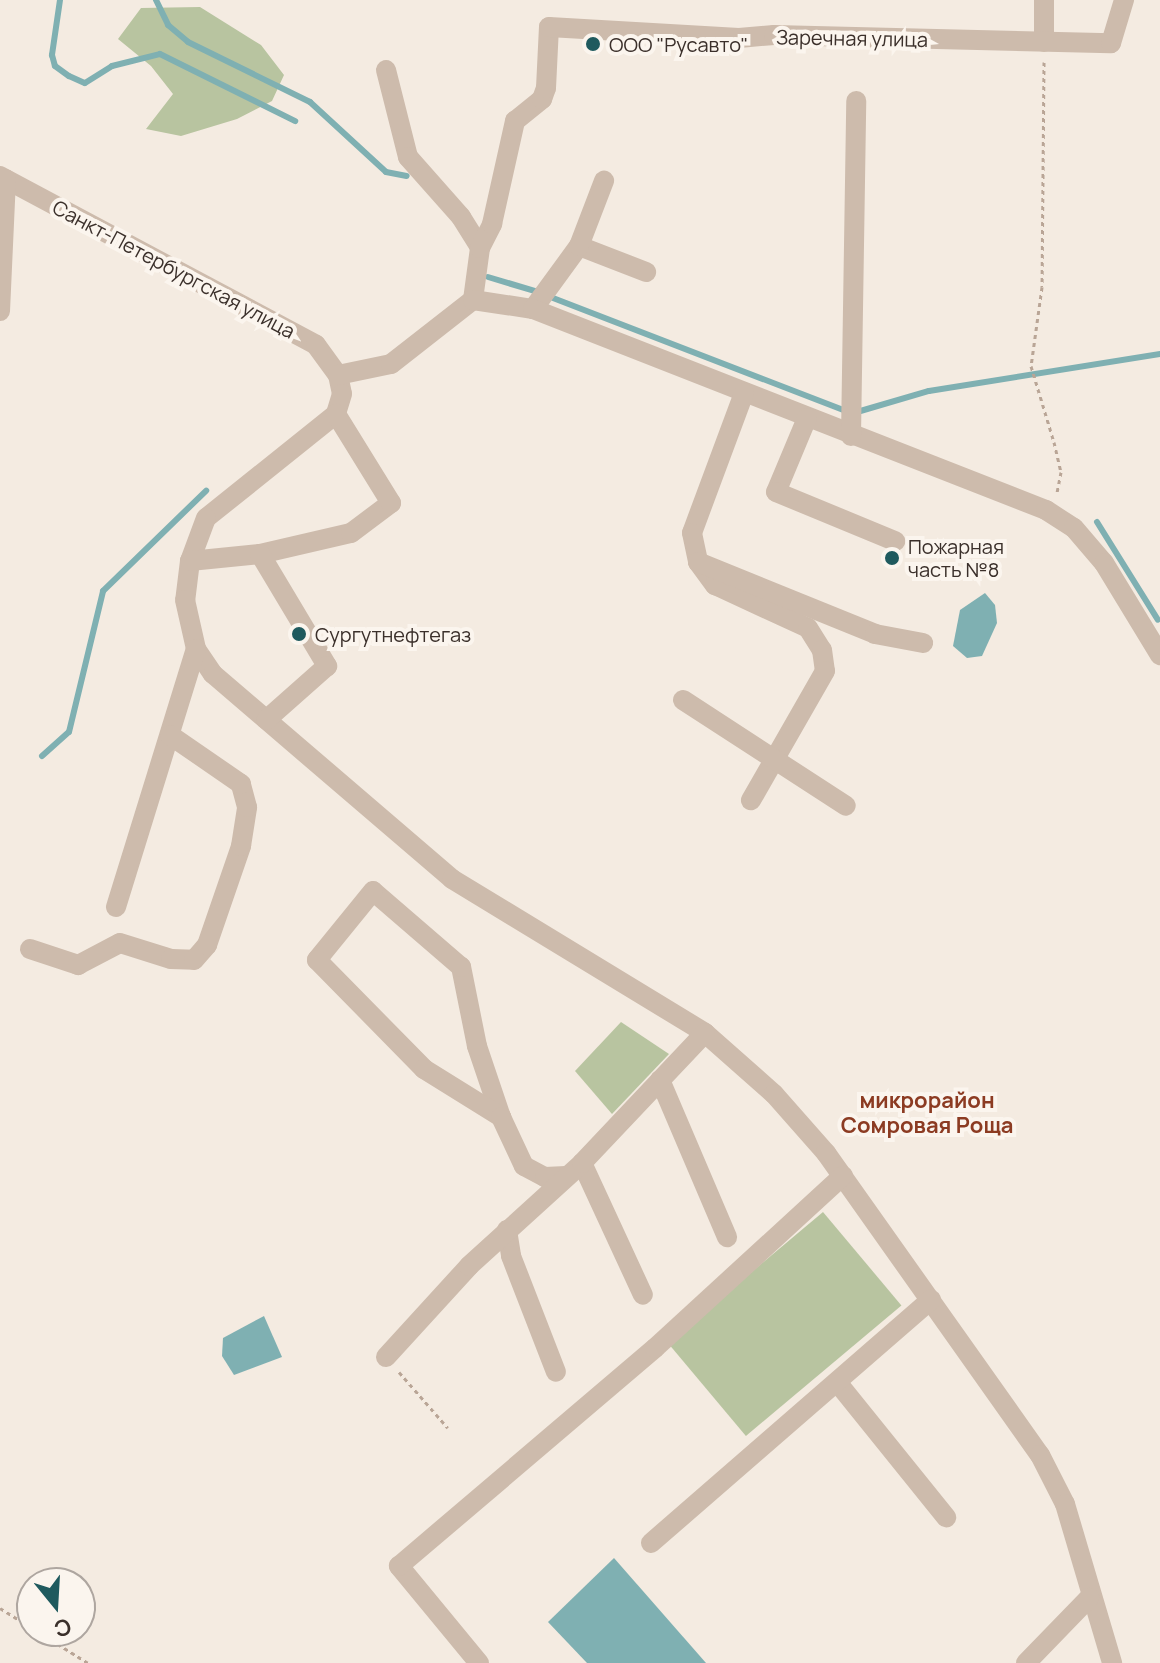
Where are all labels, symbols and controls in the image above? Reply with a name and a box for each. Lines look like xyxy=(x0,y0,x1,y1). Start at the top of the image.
street label: Заречная улица xyxy=(776,25,928,51)
place label: ООО "Русавто" xyxy=(609,32,748,56)
marker: ООО "Русавто" xyxy=(584,35,602,53)
street label: Санкт-Петербургская улица xyxy=(49,195,299,343)
place label: Пожарная часть №8 xyxy=(908,534,1004,581)
marker: Пожарная часть №8 xyxy=(883,549,901,567)
place label: Сургутнефтегаз xyxy=(315,622,471,646)
marker: Сургутнефтегаз xyxy=(290,625,308,643)
district label: микрорайон Сомровая Роща xyxy=(841,1087,1013,1138)
north arrow xyxy=(16,1567,96,1647)
text: С xyxy=(50,1611,75,1645)

